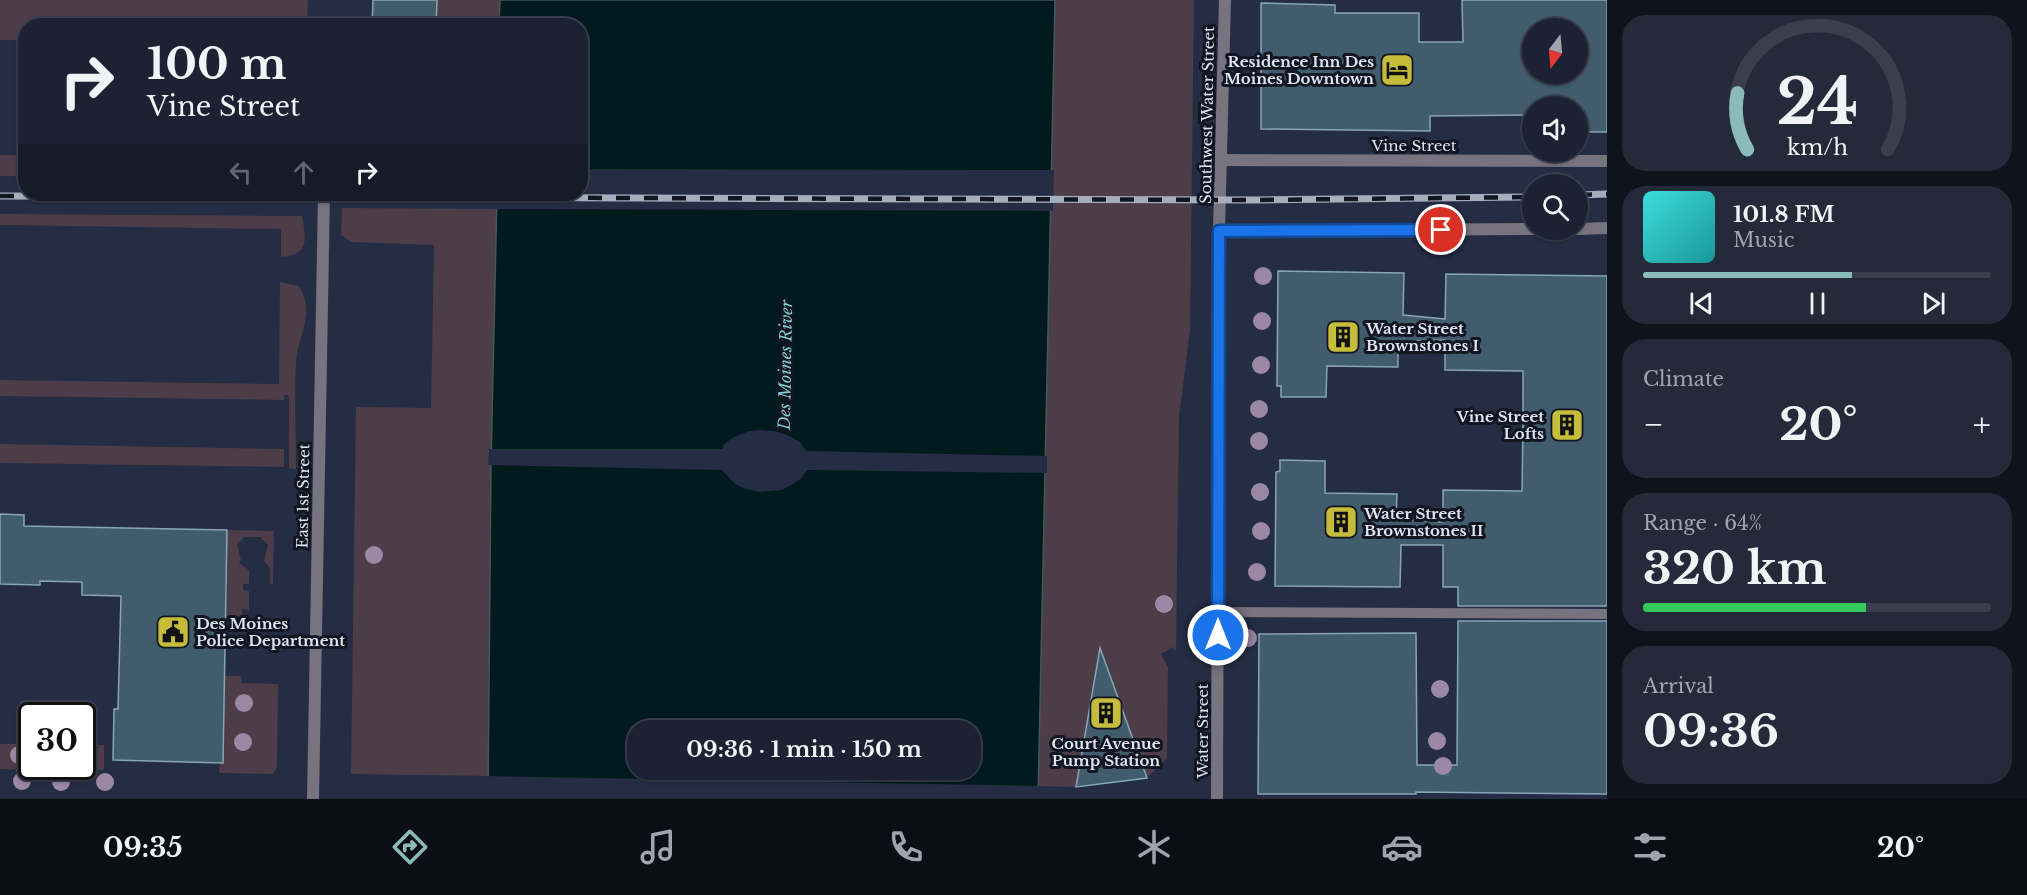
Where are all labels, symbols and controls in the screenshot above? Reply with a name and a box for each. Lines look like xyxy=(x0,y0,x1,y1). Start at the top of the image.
north arrow xyxy=(1522,18,1588,84)
map controls xyxy=(1522,18,1588,240)
street label: Southwest Water Street xyxy=(1196,26,1218,204)
text: 100 m xyxy=(147,38,286,90)
icon: right xyxy=(48,42,126,120)
place label: Residence Inn Des Moines Downtown xyxy=(1224,52,1374,88)
hotel icon: Residence Inn Des Moines Downtown xyxy=(1379,52,1415,88)
text: 24 xyxy=(1776,63,1858,141)
text: Vine Street xyxy=(147,90,300,123)
button: sound xyxy=(1522,96,1588,162)
text: km/h xyxy=(1787,134,1848,161)
street label: Vine Street xyxy=(1370,136,1457,155)
icon: left xyxy=(224,156,257,189)
icon: ahead xyxy=(287,156,320,189)
icon: right xyxy=(350,156,383,189)
button: search xyxy=(1522,174,1588,240)
text: 101.8 FM xyxy=(1733,201,1835,228)
pin xyxy=(1415,204,1466,255)
icon: arrive xyxy=(1424,213,1457,246)
text: Music xyxy=(1733,228,1794,252)
icon: previous xyxy=(1685,287,1718,320)
icon: pause xyxy=(1801,287,1834,320)
icon: next xyxy=(1917,287,1950,320)
water label: Des Moines River xyxy=(774,299,796,431)
building icon: Water Street Brownstones I xyxy=(1325,319,1361,355)
place label: Water Street Brownstones I xyxy=(1365,319,1479,355)
text: Climate xyxy=(1643,367,1724,391)
text: 20° xyxy=(1779,396,1858,452)
text: − xyxy=(1643,404,1664,445)
text: + xyxy=(1973,404,1991,445)
place label: Vine Street Lofts xyxy=(1456,407,1544,443)
building icon: Vine Street Lofts xyxy=(1549,407,1585,443)
street label: East 1st Street xyxy=(293,443,313,548)
building icon: Water Street Brownstones II xyxy=(1323,504,1359,540)
place label: Water Street Brownstones II xyxy=(1363,504,1483,540)
text: Range · 64% xyxy=(1643,511,1762,535)
text: 320 km xyxy=(1643,540,1827,596)
position arrow xyxy=(1186,603,1250,667)
public building icon: Des Moines Police Department xyxy=(155,614,191,650)
place label: Des Moines Police Department xyxy=(196,614,345,650)
text: Arrival xyxy=(1643,674,1714,698)
street label: Water Street xyxy=(1193,683,1212,780)
building icon: Court Avenue Pump Station xyxy=(1088,695,1124,731)
speed limit sign: 30 xyxy=(18,702,96,780)
text: 09:36 xyxy=(1643,703,1779,759)
place label: Court Avenue Pump Station xyxy=(1052,734,1161,770)
text: 09:36 · 1 min · 150 m xyxy=(686,736,922,763)
icon: directions xyxy=(389,826,431,868)
icon: music xyxy=(637,826,679,868)
icon: phone xyxy=(885,826,927,868)
icon: climate xyxy=(1133,826,1175,868)
icon: car xyxy=(1381,826,1423,868)
icon: filters xyxy=(1629,826,1671,868)
text: 09:35 xyxy=(103,831,183,864)
text: 20° xyxy=(1877,831,1924,864)

